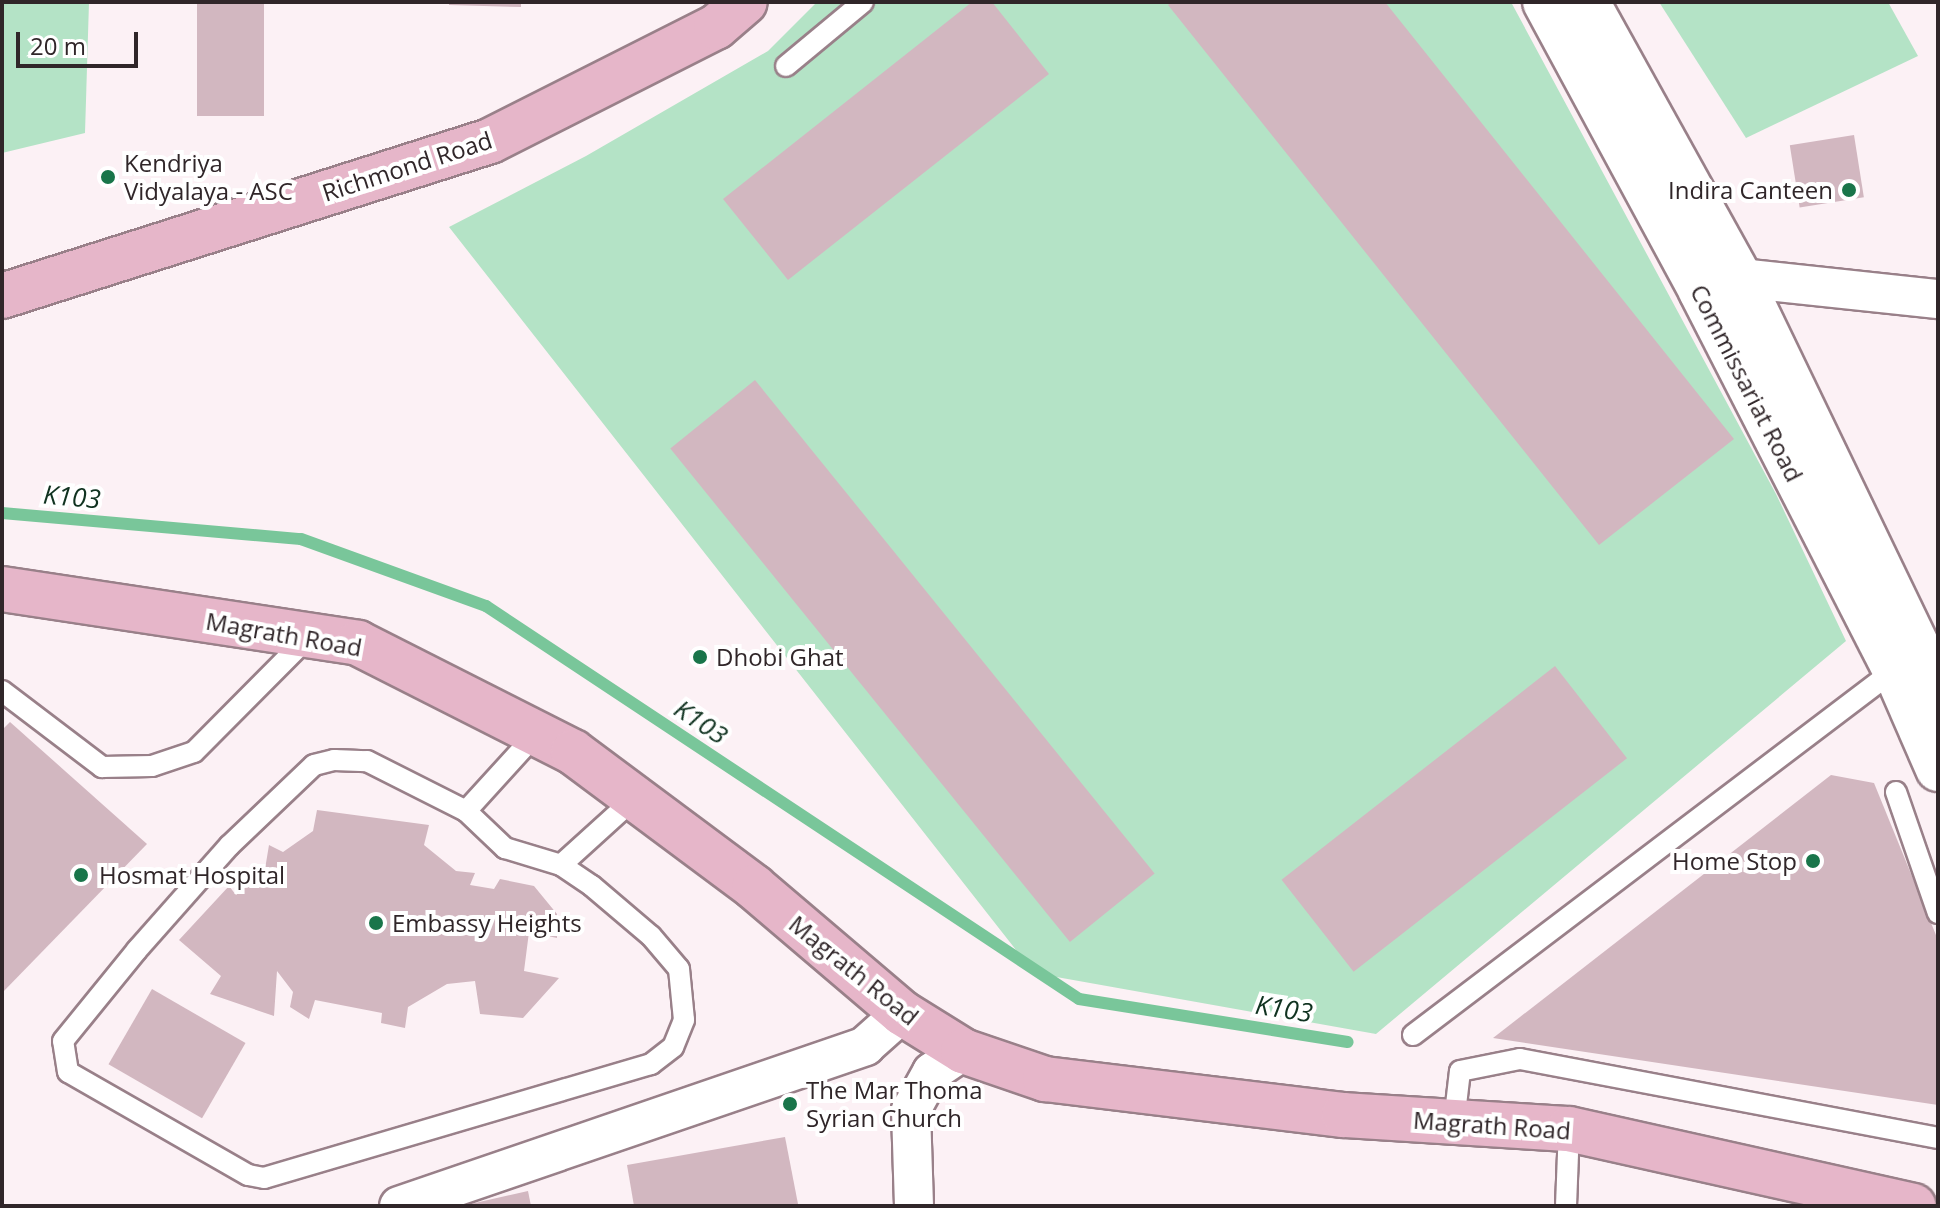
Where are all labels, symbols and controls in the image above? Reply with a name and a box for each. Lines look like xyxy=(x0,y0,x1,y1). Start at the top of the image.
scale bar xyxy=(20,16,142,66)
text: 20 m xyxy=(30,29,86,62)
street label: Richmond Road xyxy=(319,125,495,207)
place label: Kendriya Vidyalaya - ASC xyxy=(124,149,293,205)
marker: Kendriya Vidyalaya - ASC xyxy=(99,168,117,186)
place label: Indira Canteen xyxy=(1668,176,1833,204)
marker: Indira Canteen xyxy=(1840,181,1858,199)
street label: Commissariat Road xyxy=(1685,280,1809,486)
water label: K103 xyxy=(42,479,102,515)
street label: Magrath Road xyxy=(204,606,364,662)
place label: Dhobi Ghat xyxy=(716,643,844,671)
marker: Dhobi Ghat xyxy=(691,648,709,666)
water label: K103 xyxy=(668,693,734,751)
place label: Home Stop xyxy=(1672,847,1797,875)
marker: Home Stop xyxy=(1804,852,1822,870)
place label: Hosmat Hospital xyxy=(99,861,285,889)
marker: Hosmat Hospital xyxy=(70,864,92,886)
place label: Embassy Heights xyxy=(392,909,582,937)
street label: Magrath Road xyxy=(784,909,924,1031)
marker: Embassy Heights xyxy=(367,914,385,932)
water label: K103 xyxy=(1253,989,1315,1029)
place label: The Mar Thoma Syrian Church xyxy=(806,1076,983,1132)
marker: The Mar Thoma Syrian Church xyxy=(781,1095,799,1113)
street label: Magrath Road xyxy=(1412,1105,1572,1145)

